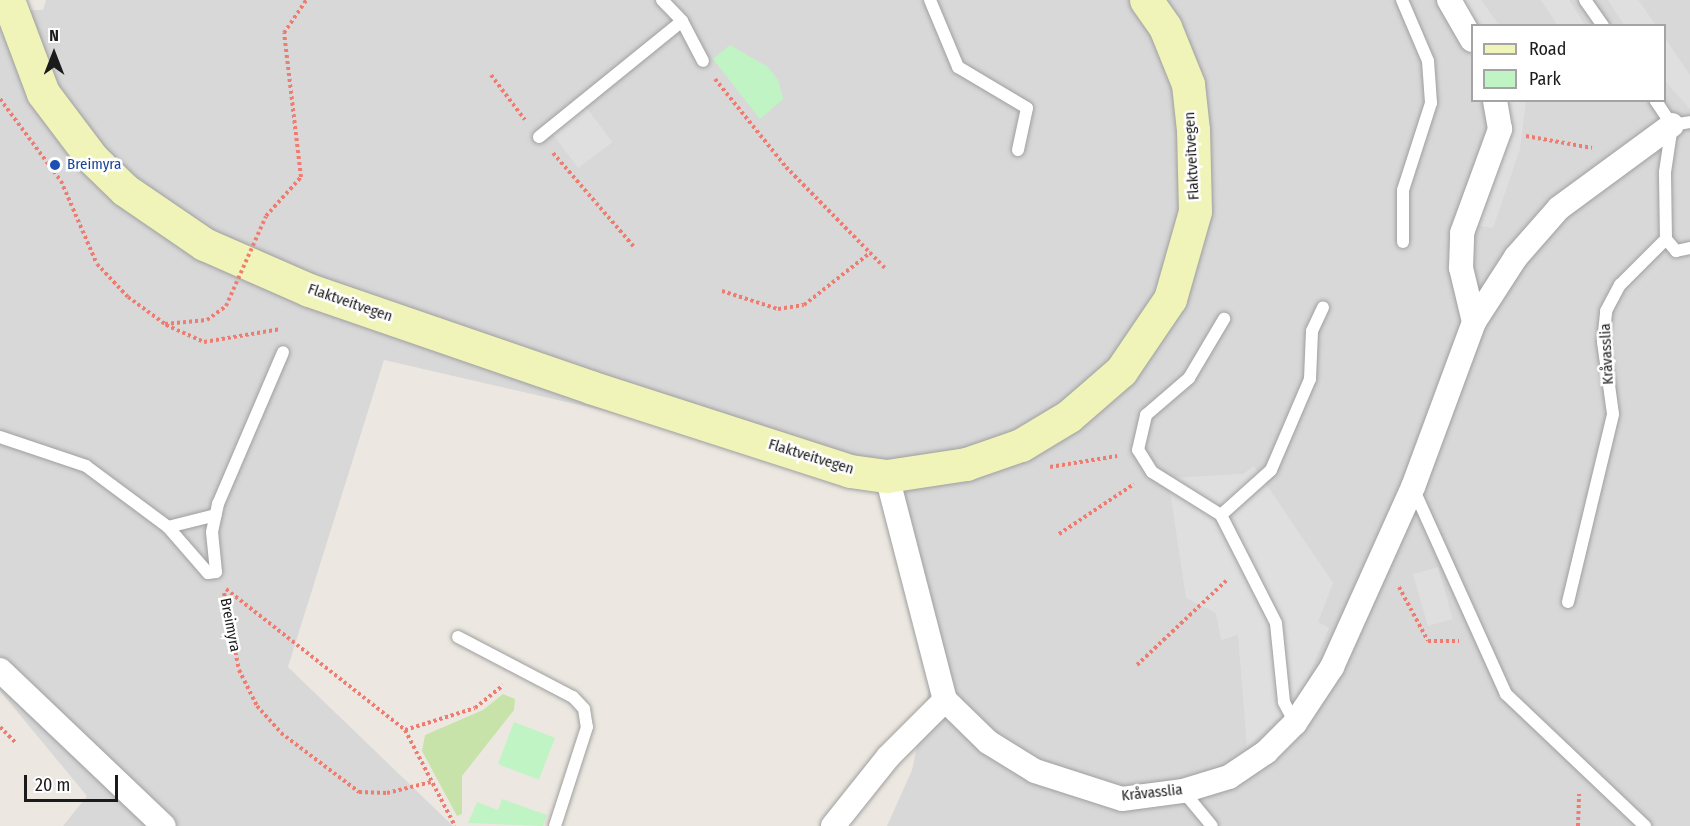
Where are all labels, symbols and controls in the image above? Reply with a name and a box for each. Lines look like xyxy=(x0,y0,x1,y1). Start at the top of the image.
north arrow xyxy=(24,24,84,84)
legend xyxy=(1471,24,1666,102)
text: N xyxy=(49,26,59,45)
text: Road xyxy=(1529,38,1566,60)
text: Park xyxy=(1529,68,1561,90)
street label: Flaktveitvegen xyxy=(1181,111,1203,201)
place label: Breimyra xyxy=(67,156,121,174)
marker: Breimyra xyxy=(48,158,62,172)
street label: Flaktveitvegen xyxy=(305,280,395,326)
street label: Kråvasslia xyxy=(1596,323,1618,385)
street label: Flaktveitvegen xyxy=(766,435,856,479)
street label: Breimyra xyxy=(216,597,244,653)
scale bar xyxy=(27,763,122,801)
text: 20 m xyxy=(35,774,70,796)
street label: Kråvasslia xyxy=(1121,781,1183,805)

